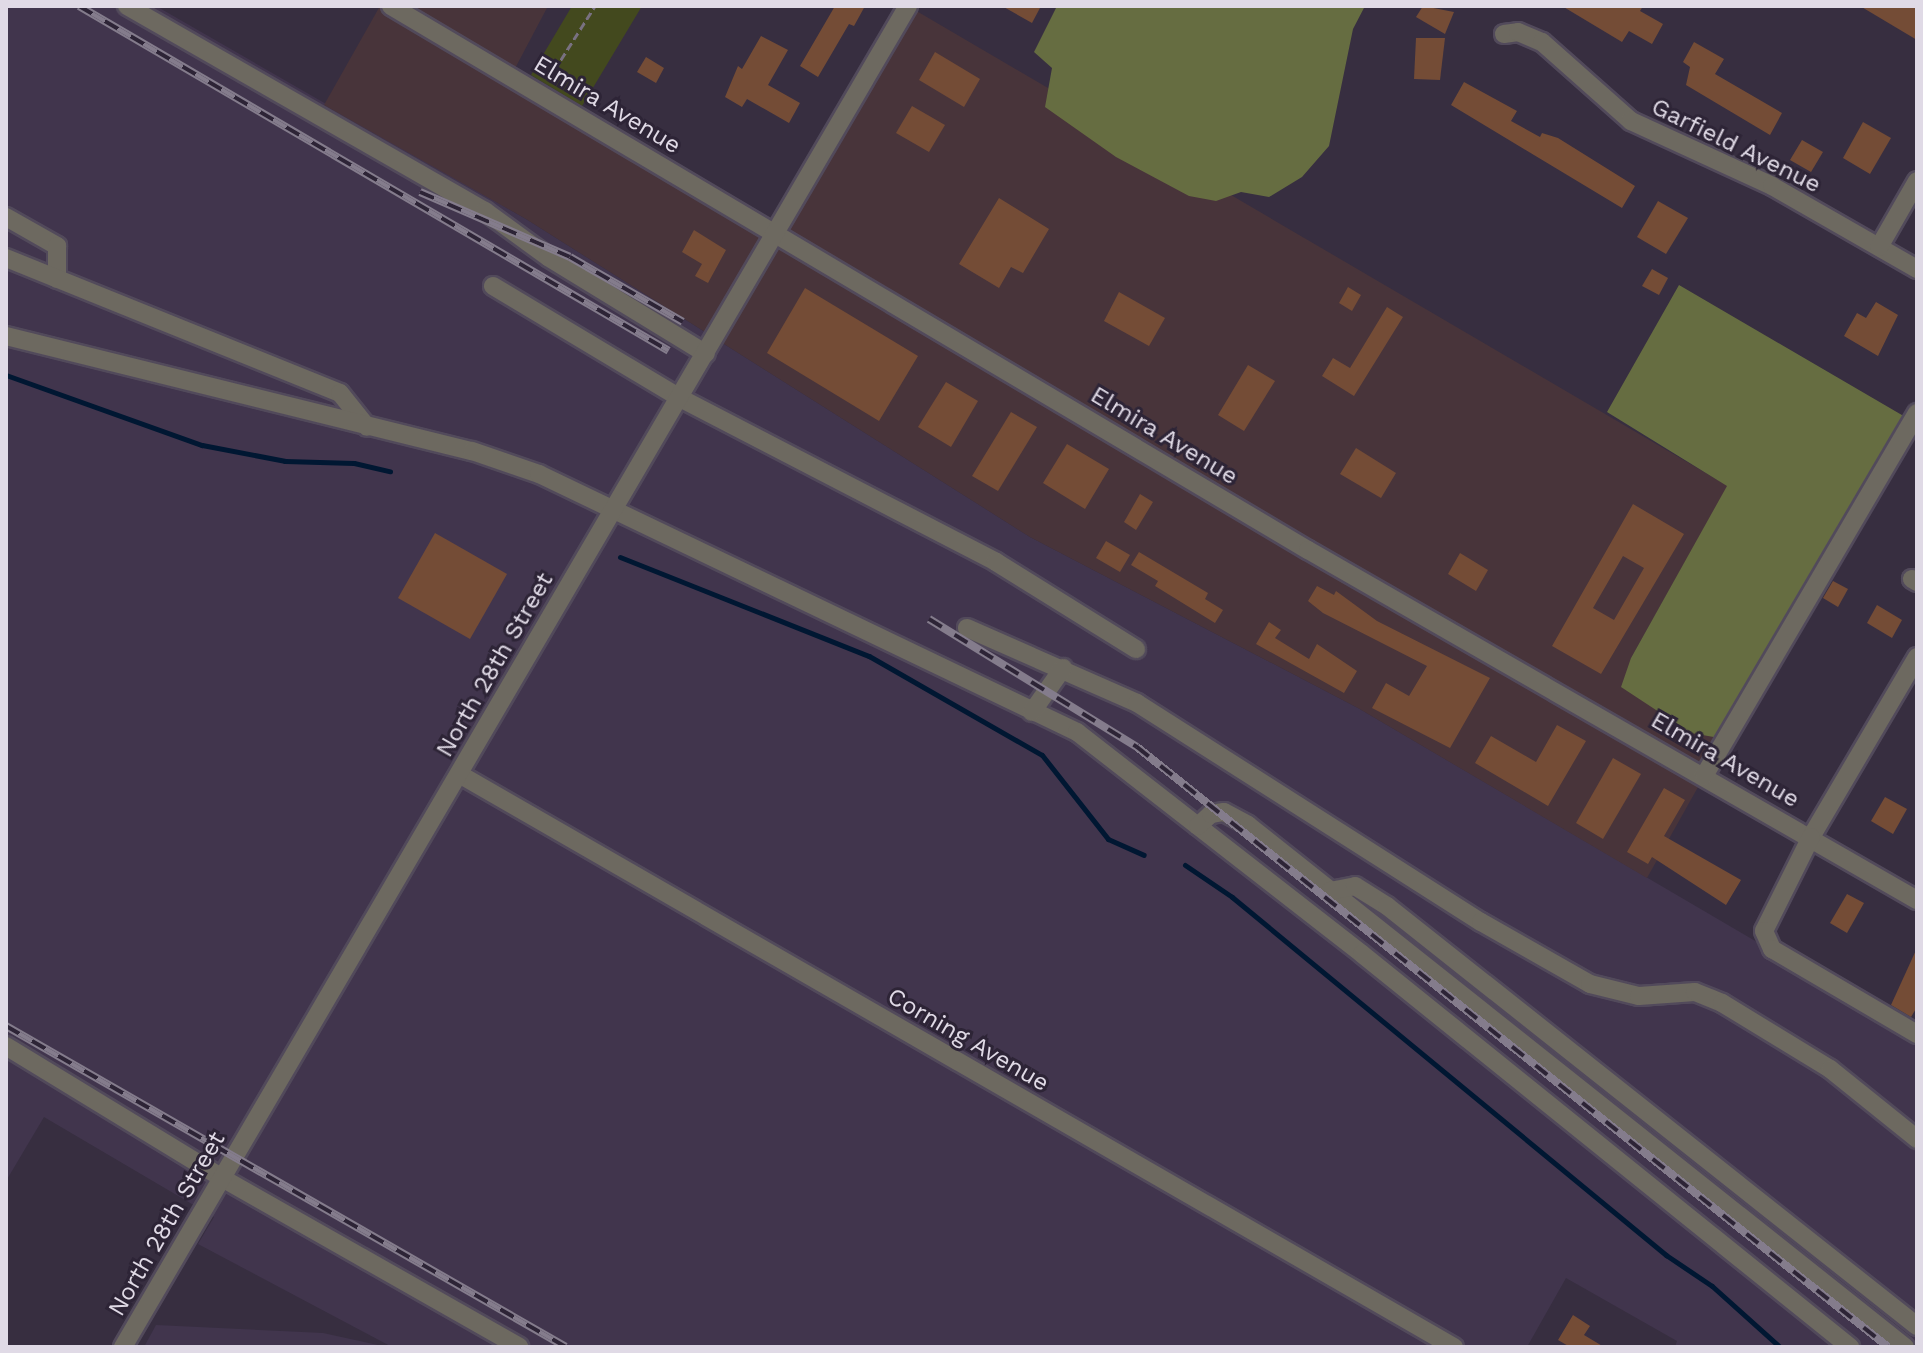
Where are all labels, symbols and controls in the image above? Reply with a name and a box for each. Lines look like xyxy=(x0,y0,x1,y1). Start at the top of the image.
street label: Elmira Avenue xyxy=(528,49,686,161)
street label: Garfield Avenue xyxy=(1646,92,1826,200)
street label: Elmira Avenue xyxy=(1085,380,1243,492)
street label: North 28th Street xyxy=(431,568,559,762)
street label: Elmira Avenue xyxy=(1645,706,1805,814)
street label: Corning Avenue xyxy=(882,982,1054,1098)
street label: North 28th Street xyxy=(103,1127,231,1321)

